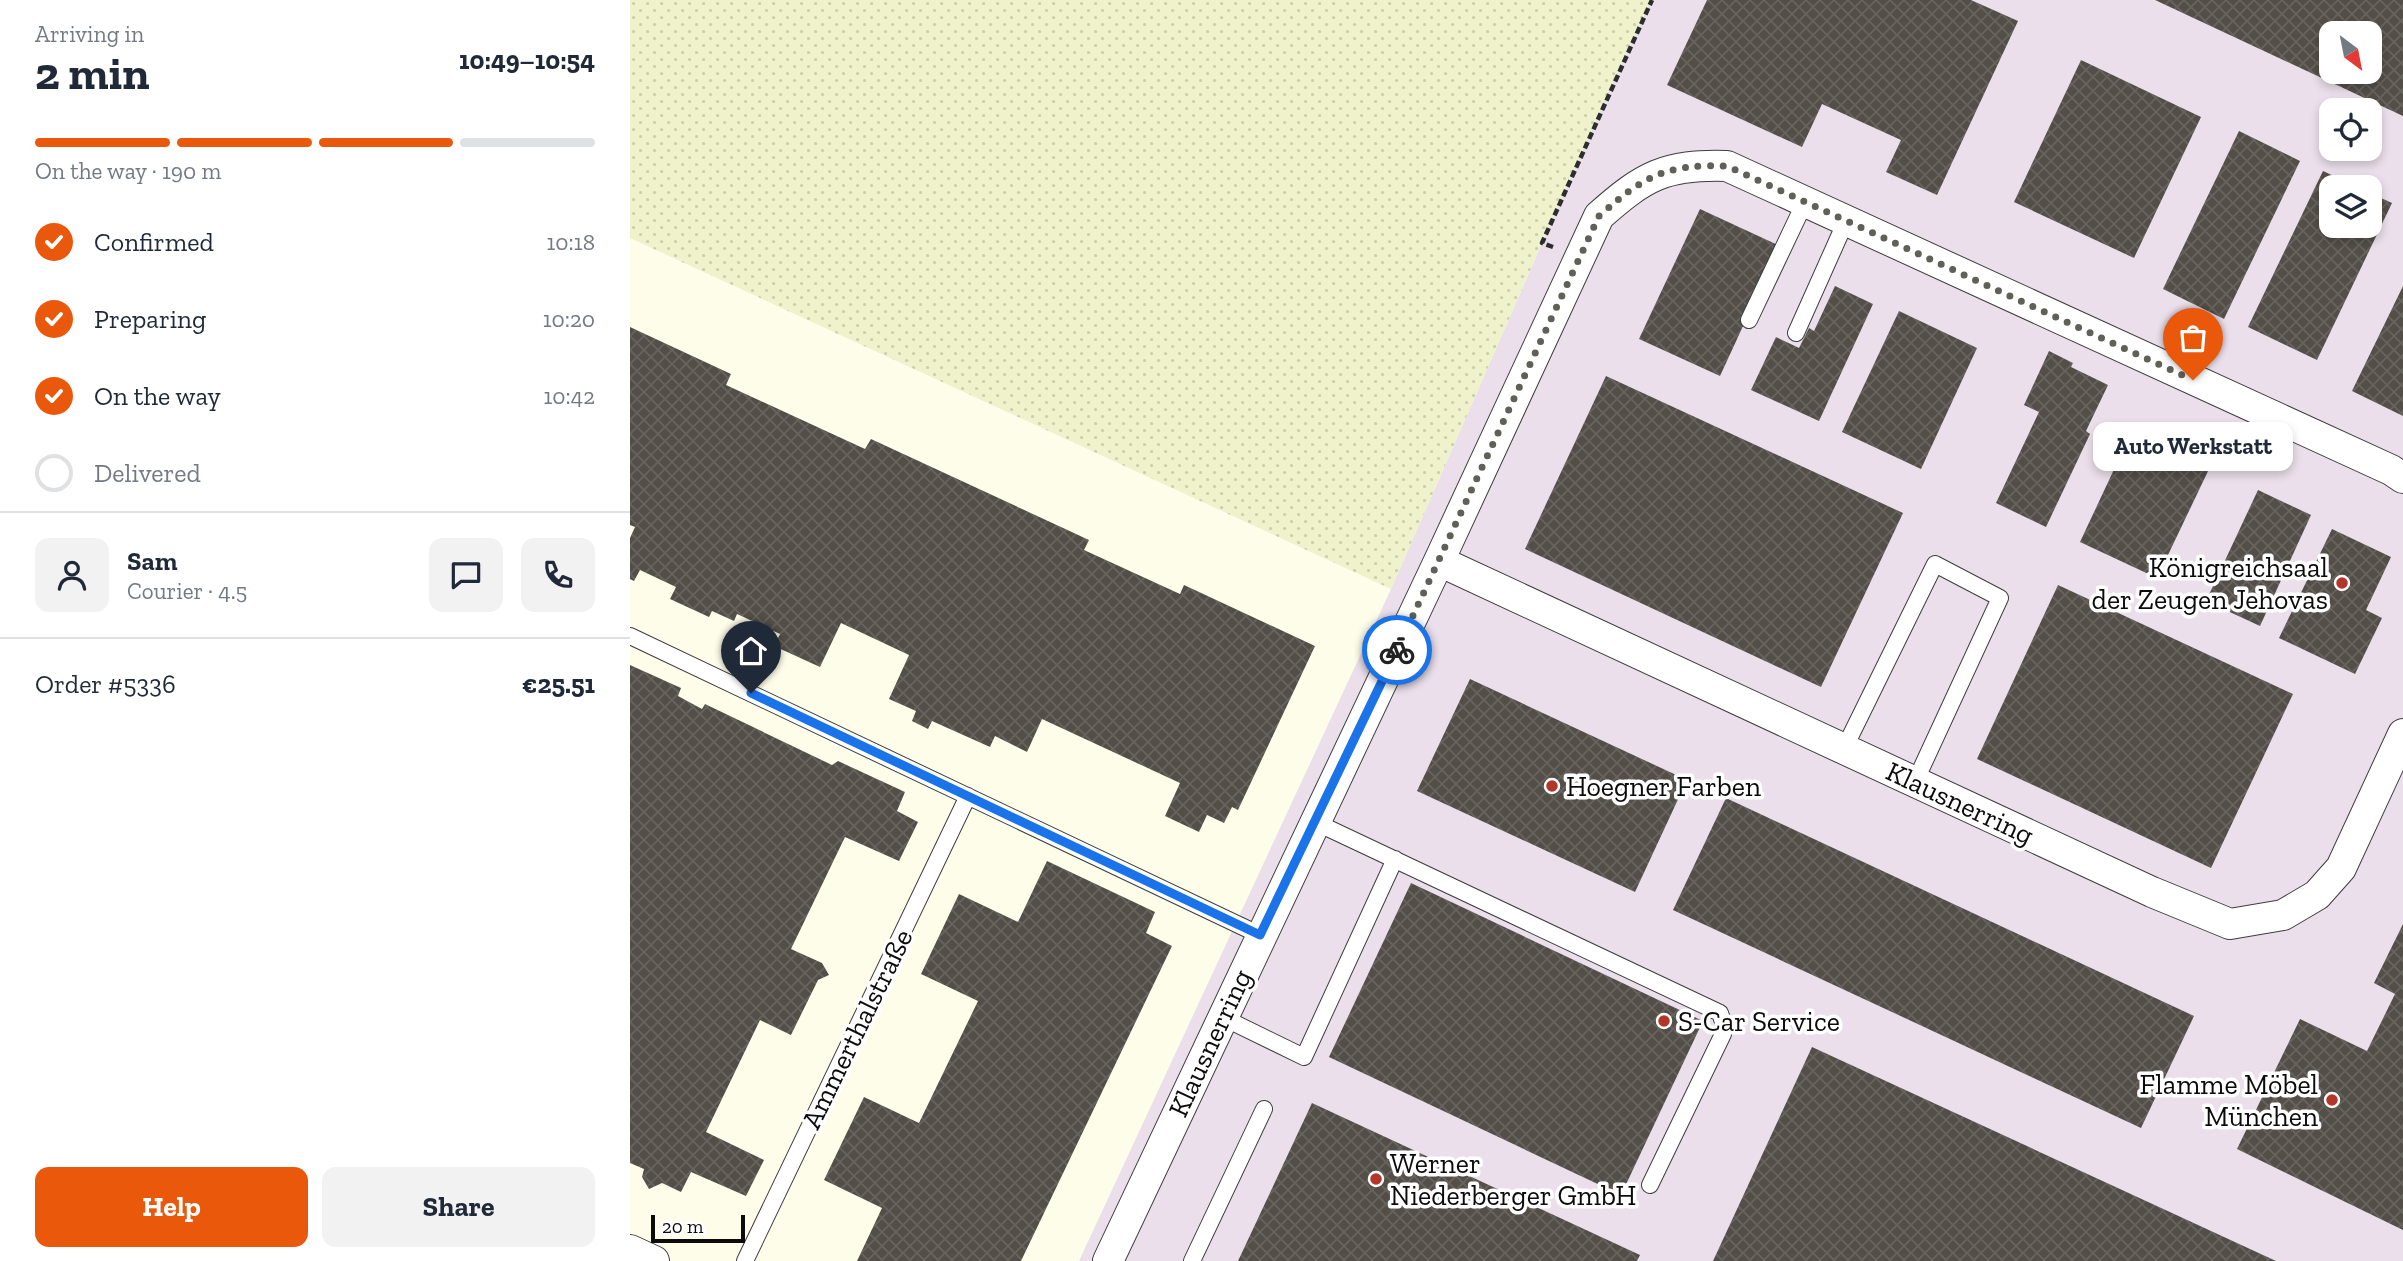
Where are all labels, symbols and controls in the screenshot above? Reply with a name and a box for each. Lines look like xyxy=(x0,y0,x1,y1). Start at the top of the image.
text: Arriving in xyxy=(35,20,144,48)
north arrow xyxy=(2319,21,2382,84)
map controls xyxy=(2319,21,2382,238)
text: 10:49–10:54 xyxy=(459,44,595,76)
text: 2 min xyxy=(35,46,150,101)
button: locate xyxy=(2319,98,2382,161)
text: On the way · 190 m xyxy=(35,157,221,185)
button: layers xyxy=(2319,175,2382,238)
icon: check xyxy=(35,223,73,261)
text: Confirmed xyxy=(94,226,214,258)
text: 10:18 xyxy=(547,228,595,256)
icon: check xyxy=(35,300,73,338)
text: Preparing xyxy=(94,303,206,335)
text: 10:20 xyxy=(543,305,595,333)
pin xyxy=(2163,308,2223,380)
icon: bag xyxy=(2174,319,2212,357)
icon: check xyxy=(35,377,73,415)
text: On the way xyxy=(94,380,221,412)
text: 10:42 xyxy=(544,382,595,410)
callout: Auto Werkstatt xyxy=(2093,422,2293,471)
text: Auto Werkstatt xyxy=(2114,432,2272,460)
text: Delivered xyxy=(94,457,201,489)
button: person xyxy=(35,538,109,612)
button: chat xyxy=(429,538,503,612)
button: phone xyxy=(521,538,595,612)
text: Sam xyxy=(127,545,177,577)
place label: Königreichsaal der Zeugen Jehovas xyxy=(2092,551,2328,616)
marker: Königreichsaal der Zeugen Jehovas xyxy=(2334,575,2350,591)
text: Courier · 4.5 xyxy=(127,577,247,605)
courier xyxy=(1362,615,1432,685)
pin xyxy=(721,621,781,693)
icon: bike xyxy=(1378,631,1416,669)
icon: home xyxy=(732,632,770,670)
text: Order #5336 xyxy=(35,668,176,700)
text: €25.51 xyxy=(522,668,595,700)
street label: Klausnerring xyxy=(1881,754,2039,852)
place label: Hoegner Farben xyxy=(1566,770,1761,803)
marker: Hoegner Farben xyxy=(1544,778,1560,794)
street label: Ammerthalstraße xyxy=(794,924,920,1134)
street label: Klausnerring xyxy=(1161,964,1259,1122)
place label: S-Car Service xyxy=(1678,1005,1840,1038)
marker: S-Car Service xyxy=(1656,1013,1672,1029)
place label: Flamme Möbel München xyxy=(2140,1068,2318,1133)
marker: Flamme Möbel München xyxy=(2324,1092,2340,1108)
place label: Werner Niederberger GmbH xyxy=(1390,1147,1637,1212)
button: Help xyxy=(35,1167,308,1247)
button: Share xyxy=(322,1167,595,1247)
marker: Werner Niederberger GmbH xyxy=(1368,1171,1384,1187)
scale bar xyxy=(651,1212,746,1244)
text: 20 m xyxy=(662,1215,703,1238)

